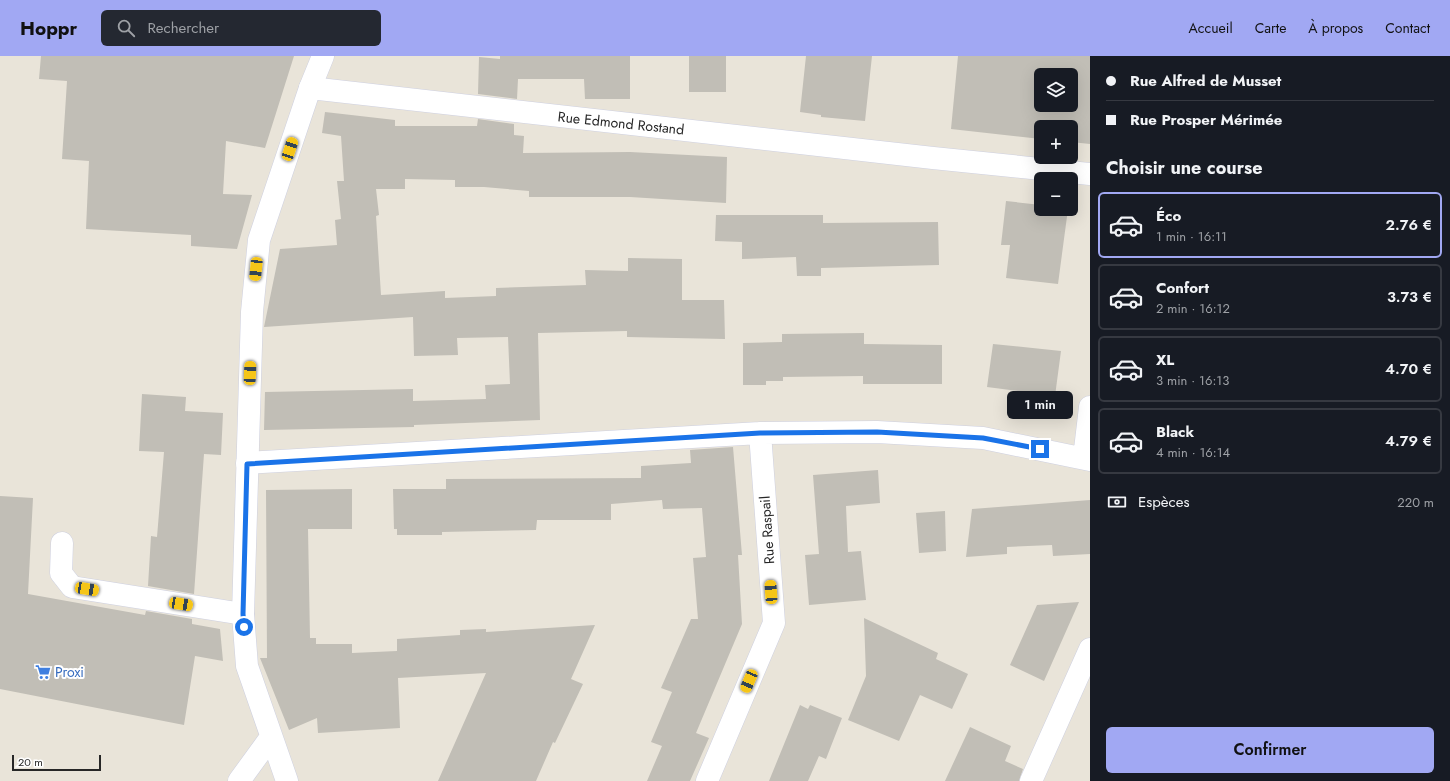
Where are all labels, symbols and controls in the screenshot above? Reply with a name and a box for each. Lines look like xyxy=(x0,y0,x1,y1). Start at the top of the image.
search box xyxy=(101,10,381,46)
text: Hoppr xyxy=(20,15,77,42)
icon: search xyxy=(115,17,137,39)
text: Rechercher xyxy=(147,17,219,39)
text: Accueil xyxy=(1189,18,1233,38)
text: Carte xyxy=(1255,18,1286,38)
text: À propos xyxy=(1308,18,1363,38)
text: Contact xyxy=(1385,18,1430,38)
map controls xyxy=(1034,68,1078,216)
button: layers xyxy=(1034,68,1078,112)
text: Rue Alfred de Musset xyxy=(1130,70,1281,92)
street label: Rue Edmond Rostand xyxy=(557,106,685,140)
text: Rue Prosper Mérimée xyxy=(1130,109,1282,131)
button: + xyxy=(1034,120,1078,164)
car xyxy=(281,136,299,162)
text: Choisir une course xyxy=(1106,155,1263,181)
button: − xyxy=(1034,172,1078,216)
text: Éco xyxy=(1156,205,1181,227)
icon: car xyxy=(1108,207,1144,243)
text: 2.76 € xyxy=(1386,214,1432,236)
text: 1 min · 16:11 xyxy=(1156,227,1227,246)
car xyxy=(249,256,263,282)
text: Confort xyxy=(1156,277,1209,299)
icon: car xyxy=(1108,279,1144,315)
text: 3.73 € xyxy=(1387,286,1432,308)
text: 2 min · 16:12 xyxy=(1156,299,1230,318)
text: XL xyxy=(1156,349,1174,371)
icon: car xyxy=(1108,351,1144,387)
text: 4.70 € xyxy=(1385,358,1432,380)
car xyxy=(244,361,256,385)
text: 3 min · 16:13 xyxy=(1156,371,1229,390)
callout: 1 min xyxy=(1007,391,1073,419)
text: 1 min xyxy=(1024,395,1056,414)
text: Black xyxy=(1156,421,1194,443)
icon: car xyxy=(1108,423,1144,459)
text: 4.79 € xyxy=(1385,430,1432,452)
route end xyxy=(1031,440,1049,458)
text: 4 min · 16:14 xyxy=(1156,443,1230,462)
icon: cash xyxy=(1106,491,1128,513)
text: Espèces xyxy=(1138,491,1190,513)
text: 220 m xyxy=(1397,493,1434,512)
street label: Rue Raspail xyxy=(755,495,779,565)
car xyxy=(764,580,778,604)
car xyxy=(74,581,100,597)
car xyxy=(168,596,194,612)
route start xyxy=(235,618,253,636)
place label: Proxi xyxy=(55,662,84,682)
supermarket icon: Proxi xyxy=(34,663,52,681)
car xyxy=(739,668,759,694)
button: Confirmer xyxy=(1106,727,1434,773)
scale bar xyxy=(12,753,101,772)
text: 20 m xyxy=(18,754,43,770)

